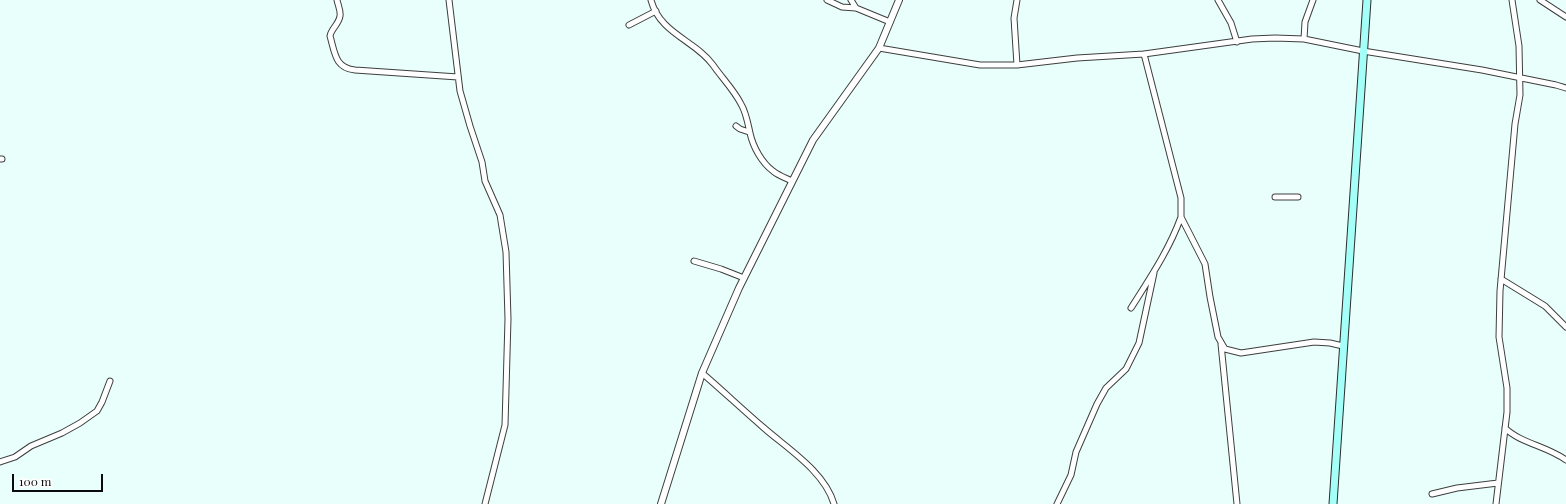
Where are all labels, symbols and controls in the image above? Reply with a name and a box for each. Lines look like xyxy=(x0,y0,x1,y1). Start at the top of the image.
scale bar xyxy=(14,466,105,492)
text: 100 m xyxy=(19,473,51,489)

